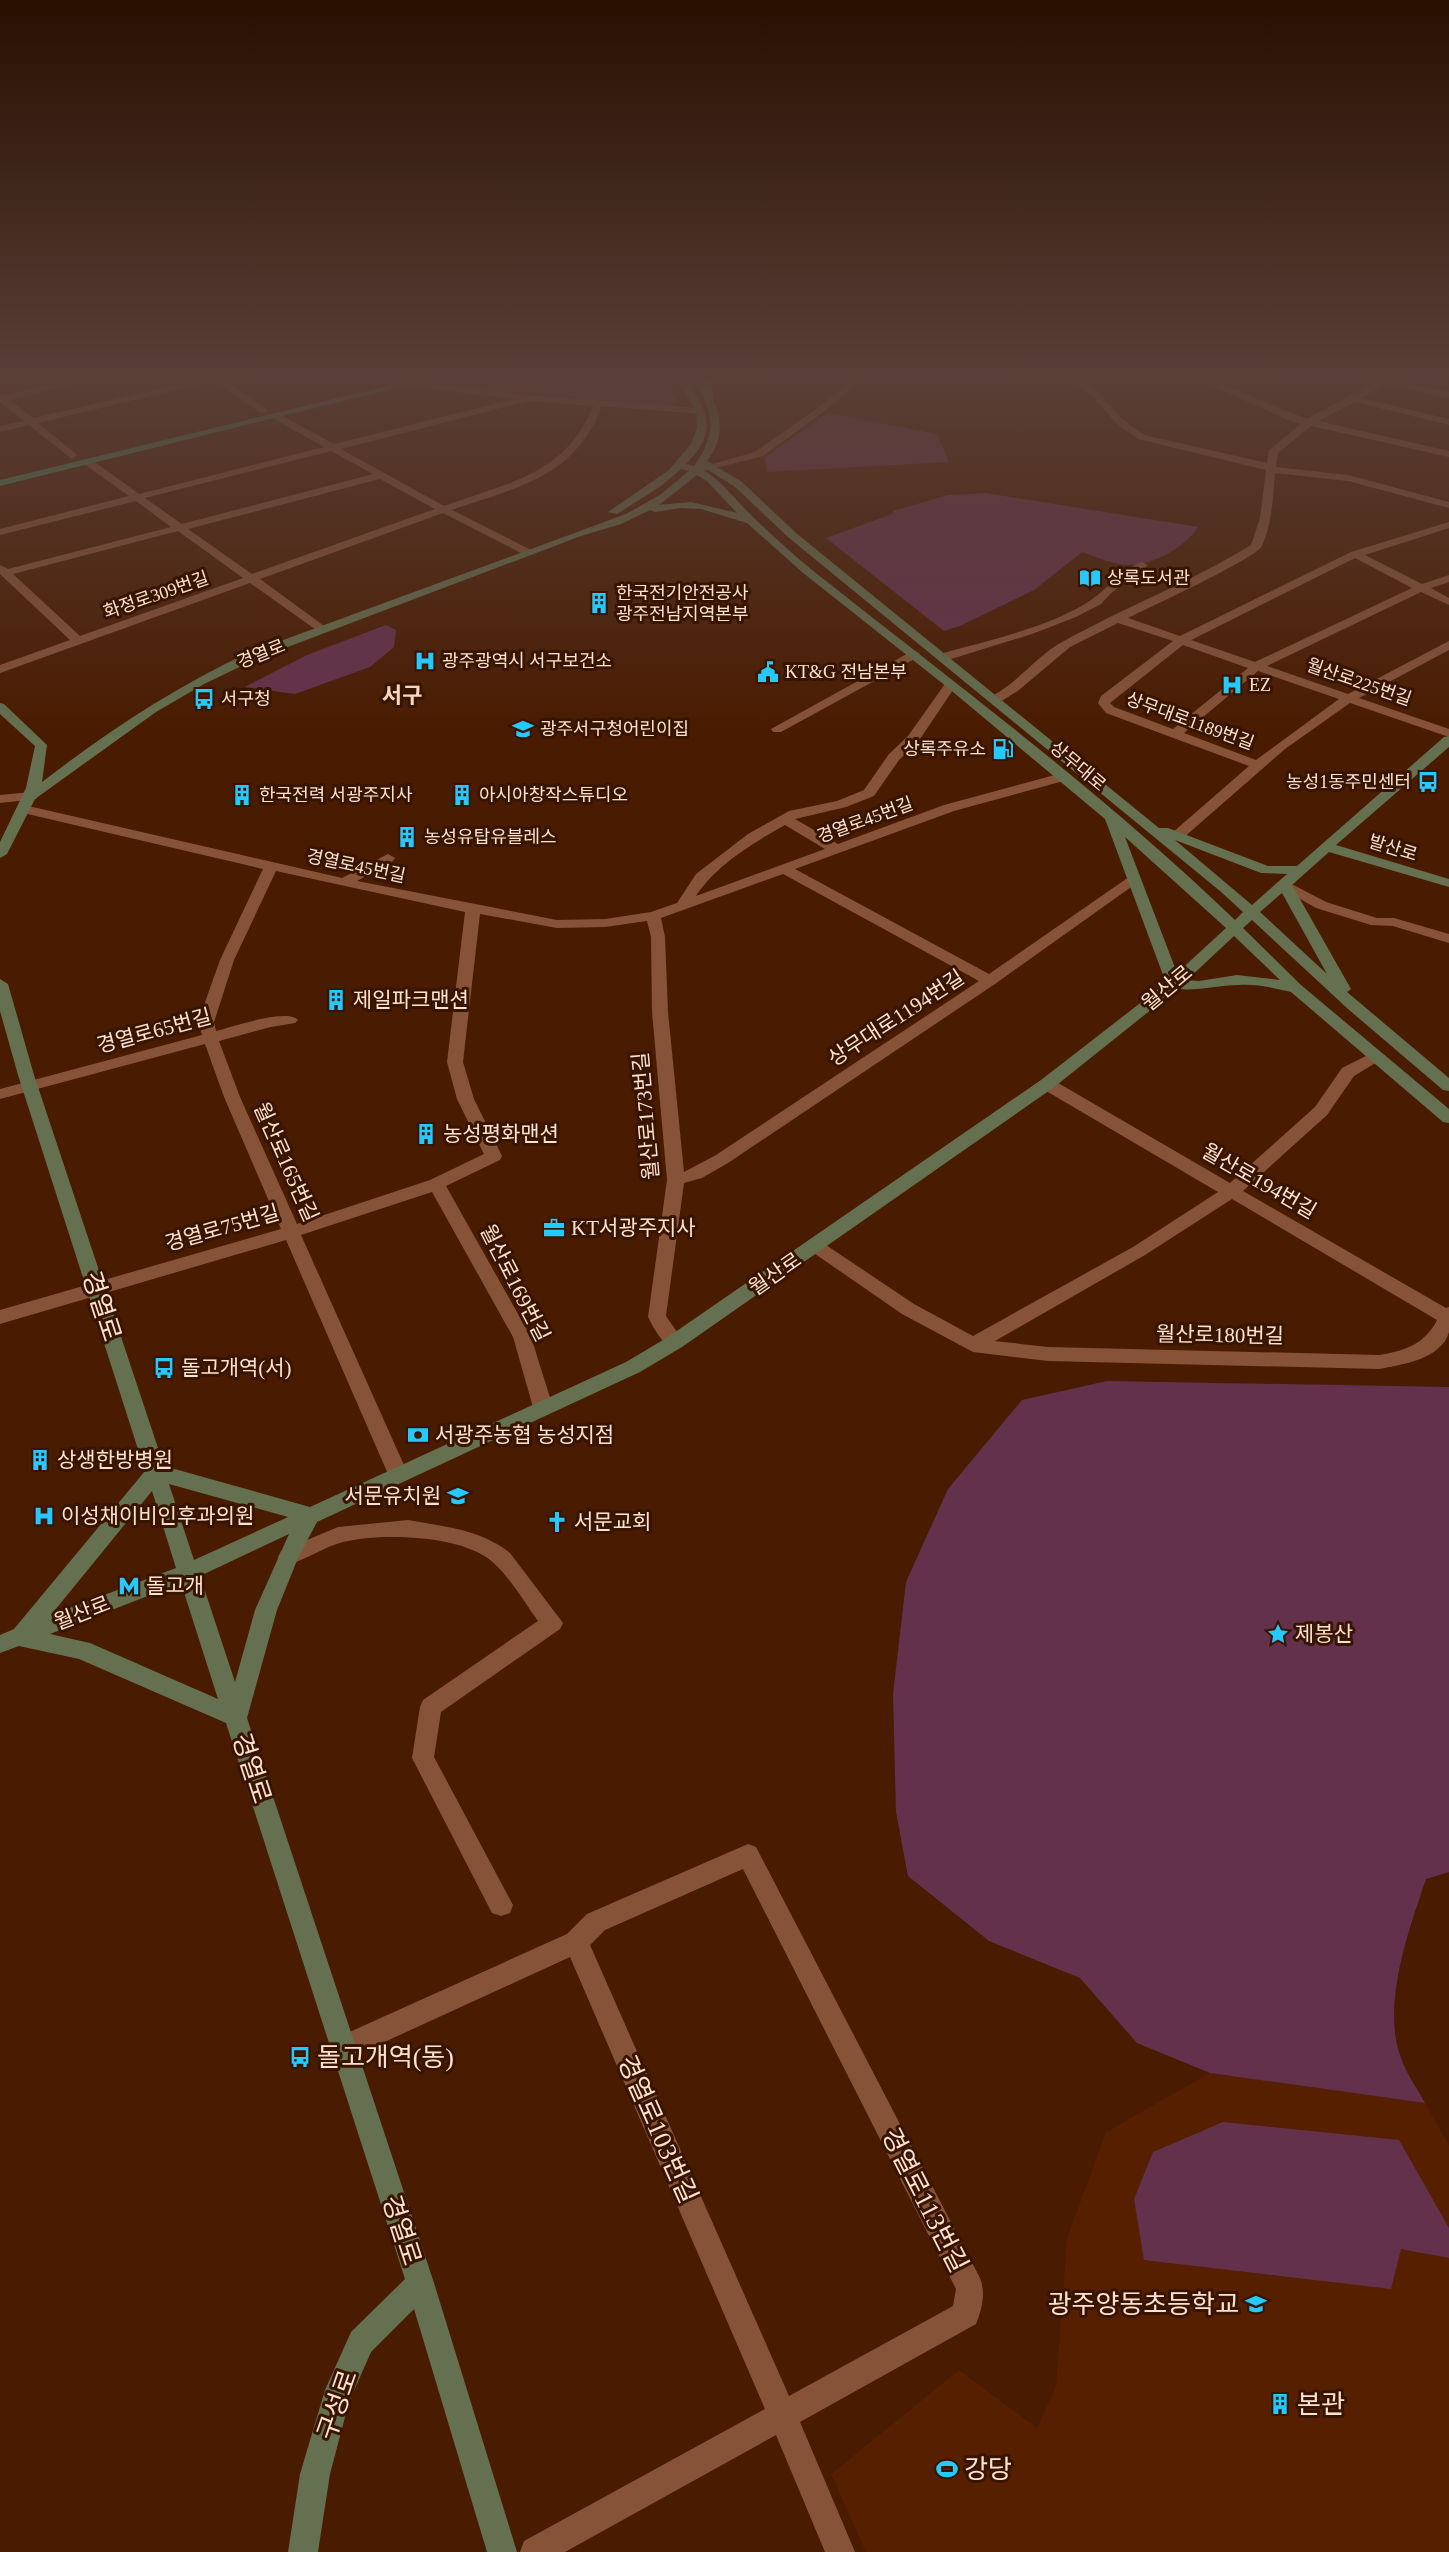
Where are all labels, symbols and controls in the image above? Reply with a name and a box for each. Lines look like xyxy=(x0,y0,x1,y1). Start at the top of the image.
library icon: 상록도서관 xyxy=(1078,566,1102,590)
street label: 화정로309번길 xyxy=(101,568,211,622)
place label: 상록도서관 xyxy=(1107,568,1190,588)
place label: 한국전기안전공사 광주전남지역본부 xyxy=(616,583,749,624)
building icon: 한국전기안전공사 광주전남지역본부 xyxy=(587,591,611,615)
street label: 경열로 xyxy=(234,635,288,673)
hospital icon: 광주광역시 서구보건소 xyxy=(413,649,437,673)
place label: 광주광역시 서구보건소 xyxy=(442,651,612,671)
street label: 월산로225번길 xyxy=(1304,655,1414,709)
public building icon: KT&G 전남본부 xyxy=(756,660,780,684)
place label: KT&G 전남본부 xyxy=(785,662,907,682)
hospital icon: EZ xyxy=(1220,673,1244,697)
place label: EZ xyxy=(1249,675,1271,695)
district label: 서구 xyxy=(382,683,422,708)
bus stop icon: 서구청 xyxy=(192,687,216,711)
place label: 서구청 xyxy=(221,689,271,709)
street label: 상무대로1189번길 xyxy=(1123,689,1257,753)
school or university icon: 광주서구청어린이집 xyxy=(511,717,535,741)
place label: 광주서구청어린이집 xyxy=(540,719,689,739)
fuel station icon: 상록주유소 xyxy=(991,737,1015,761)
street label: 상무대로 xyxy=(1046,737,1110,795)
place label: 상록주유소 xyxy=(903,739,986,759)
bus stop icon: 농성1동주민센터 xyxy=(1416,770,1440,794)
place label: 농성1동주민센터 xyxy=(1286,772,1411,792)
building icon: 한국전력 서광주지사 xyxy=(230,783,254,807)
building icon: 아시아창작스튜디오 xyxy=(450,783,474,807)
place label: 한국전력 서광주지사 xyxy=(259,785,413,805)
place label: 아시아창작스튜디오 xyxy=(479,785,628,805)
street label: 경열로45번길 xyxy=(814,793,916,847)
building icon: 농성유탑유블레스 xyxy=(395,825,419,849)
place label: 농성유탑유블레스 xyxy=(424,827,556,847)
street label: 발산로 xyxy=(1366,831,1420,865)
street label: 경열로45번길 xyxy=(305,846,407,886)
street label: 월산로 xyxy=(1137,960,1197,1016)
street label: 상무대로1194번길 xyxy=(824,965,968,1071)
building icon: 제일파크맨션 xyxy=(324,988,348,1012)
place label: 제일파크맨션 xyxy=(353,988,469,1012)
street label: 경열로65번길 xyxy=(94,1004,214,1058)
street label: 월산로173번길 xyxy=(628,1051,664,1181)
street label: 월산로165번길 xyxy=(249,1099,323,1225)
building icon: 농성평화맨션 xyxy=(414,1122,438,1146)
place label: 농성평화맨션 xyxy=(443,1122,559,1146)
street label: 월산로194번길 xyxy=(1198,1139,1320,1223)
street label: 경열로75번길 xyxy=(162,1200,282,1256)
office icon: KT서광주지사 xyxy=(542,1216,566,1240)
place label: KT서광주지사 xyxy=(571,1216,696,1240)
street label: 월산로169번길 xyxy=(475,1220,555,1346)
street label: 월산로 xyxy=(744,1248,806,1300)
street label: 경열로 xyxy=(77,1268,126,1345)
street label: 월산로180번길 xyxy=(1156,1322,1284,1348)
bus stop icon: 돌고개역(서) xyxy=(152,1356,176,1380)
place label: 돌고개역(서) xyxy=(181,1356,292,1380)
bank icon: 서광주농협 농성지점 xyxy=(406,1423,430,1447)
place label: 서광주농협 농성지점 xyxy=(435,1423,614,1447)
building icon: 상생한방병원 xyxy=(28,1448,52,1472)
place label: 상생한방병원 xyxy=(57,1448,173,1472)
place label: 서문유치원 xyxy=(344,1484,441,1508)
school or university icon: 서문유치원 xyxy=(446,1484,470,1508)
hospital icon: 이성채이비인후과의원 xyxy=(32,1504,56,1528)
place label: 이성채이비인후과의원 xyxy=(61,1504,254,1528)
church icon: 서문교회 xyxy=(545,1510,569,1534)
place label: 서문교회 xyxy=(574,1510,651,1534)
metro station icon: 돌고개 xyxy=(117,1574,141,1598)
place label: 돌고개 xyxy=(146,1574,204,1598)
street label: 월산로 xyxy=(51,1591,113,1635)
place icon: 제봉산 xyxy=(1266,1622,1290,1646)
place label: 제봉산 xyxy=(1295,1622,1353,1646)
street label: 경열로 xyxy=(227,1730,276,1807)
place label: 돌고개역(동) xyxy=(317,2043,454,2072)
bus stop icon: 돌고개역(동) xyxy=(288,2045,312,2069)
street label: 경열로103번길 xyxy=(612,2051,703,2208)
street label: 경열로113번길 xyxy=(876,2123,973,2277)
street label: 경열로 xyxy=(377,2192,426,2269)
place label: 광주양동초등학교 xyxy=(1048,2290,1239,2319)
school or university icon: 광주양동초등학교 xyxy=(1244,2292,1268,2316)
street label: 구성로 xyxy=(312,2367,363,2444)
place label: 본관 xyxy=(1297,2390,1345,2419)
building icon: 본관 xyxy=(1268,2392,1292,2416)
place label: 강당 xyxy=(964,2455,1012,2484)
sports icon: 강당 xyxy=(935,2457,959,2481)

